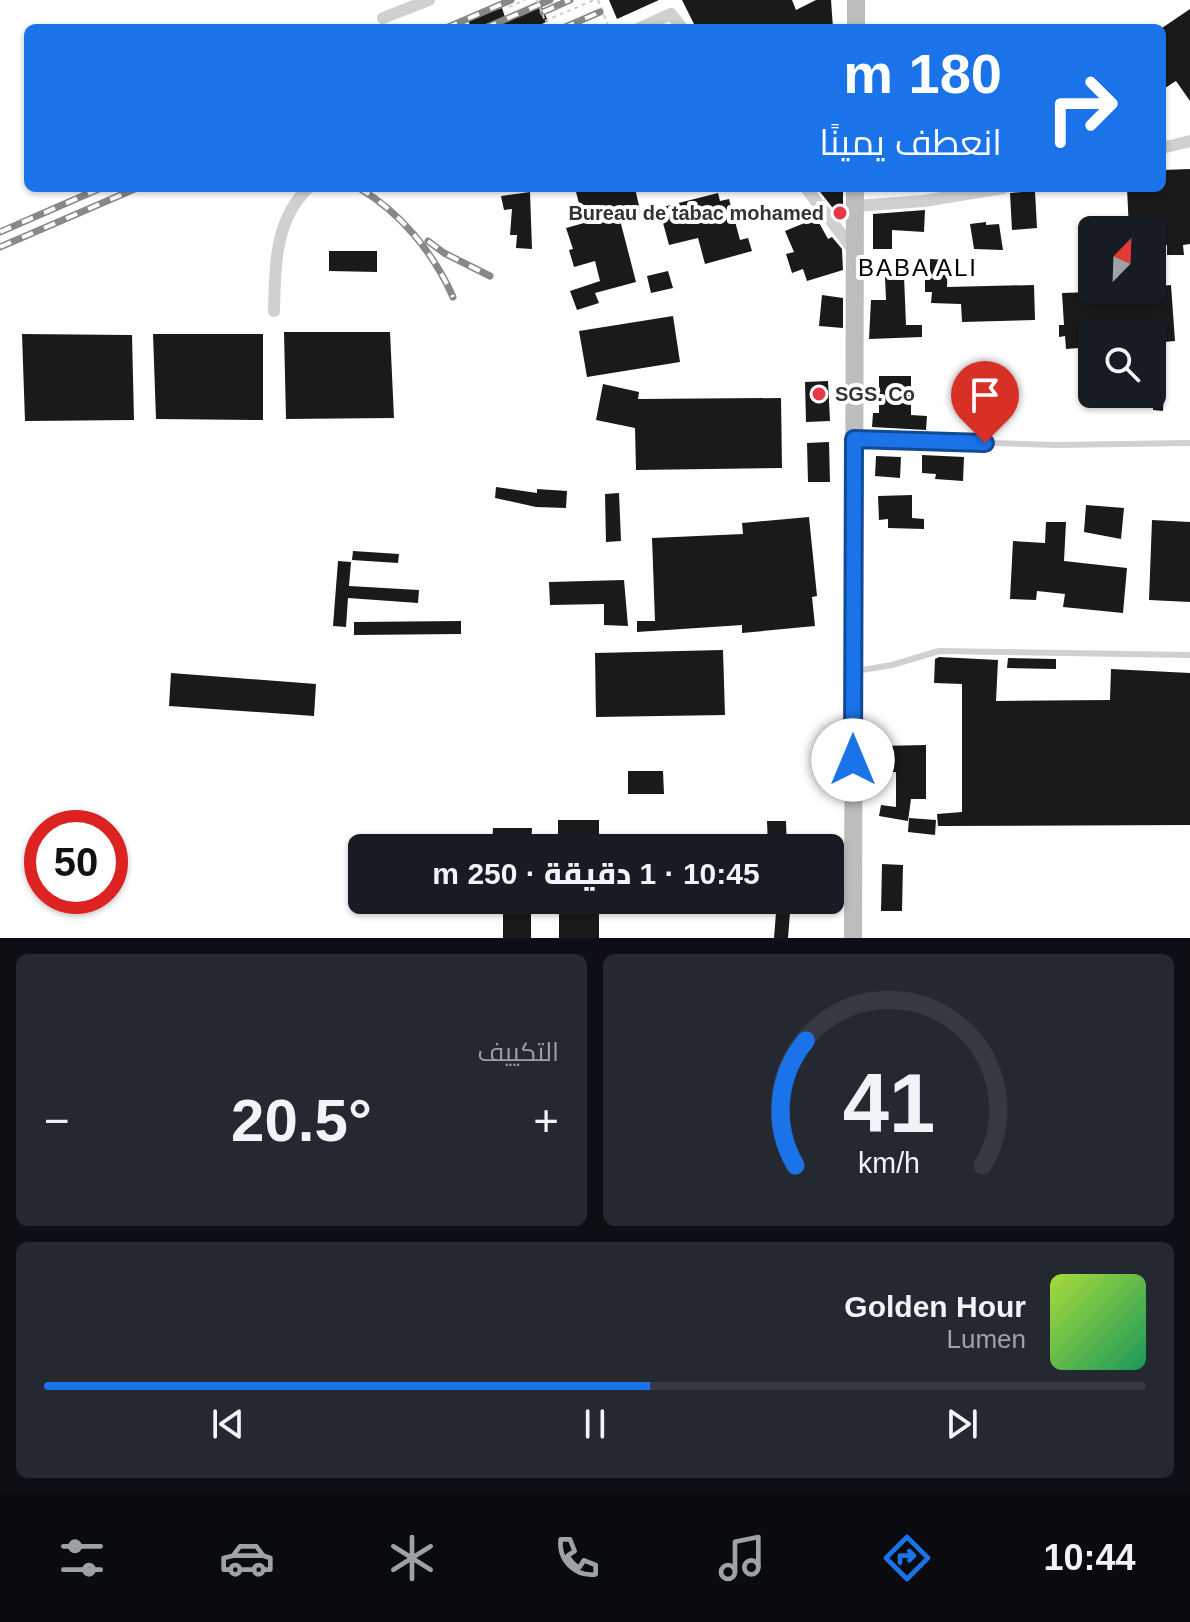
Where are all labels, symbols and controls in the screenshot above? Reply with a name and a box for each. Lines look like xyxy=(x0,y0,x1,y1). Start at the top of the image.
text: 180 m xyxy=(843,42,1002,105)
icon: right xyxy=(1030,56,1134,160)
text: انعطف يمينًا xyxy=(819,122,1002,163)
place label: Bureau de tabac mohamed xyxy=(568,202,824,224)
marker: Bureau de tabac mohamed xyxy=(831,204,849,222)
north arrow xyxy=(1078,216,1166,304)
map controls xyxy=(1078,216,1166,408)
district label: BABA ALI xyxy=(858,254,978,281)
button: search xyxy=(1078,320,1166,408)
pin xyxy=(951,361,1019,443)
icon: arrive xyxy=(963,373,1007,417)
place label: SGS. Co xyxy=(835,383,915,405)
marker: SGS. Co xyxy=(810,385,828,403)
position arrow xyxy=(811,718,895,802)
speed limit sign: 50 xyxy=(24,810,128,914)
text: 10:45 · 1 دقيقة · 250 m xyxy=(432,857,760,890)
text: التكييف xyxy=(477,1037,559,1067)
text: 41 xyxy=(842,1057,935,1150)
text: 20.5° xyxy=(231,1087,372,1154)
text: − xyxy=(44,1096,70,1145)
text: + xyxy=(533,1096,559,1145)
text: km/h xyxy=(858,1147,919,1179)
text: Golden Hour xyxy=(844,1290,1026,1323)
text: Lumen xyxy=(947,1324,1026,1354)
icon: previous xyxy=(206,1402,250,1446)
icon: pause xyxy=(573,1402,617,1446)
icon: next xyxy=(940,1402,984,1446)
icon: filters xyxy=(54,1530,110,1586)
icon: car xyxy=(219,1530,275,1586)
icon: climate xyxy=(384,1530,440,1586)
icon: phone xyxy=(549,1530,605,1586)
icon: music xyxy=(714,1530,770,1586)
icon: directions xyxy=(879,1530,935,1586)
text: 10:44 xyxy=(1044,1537,1136,1578)

